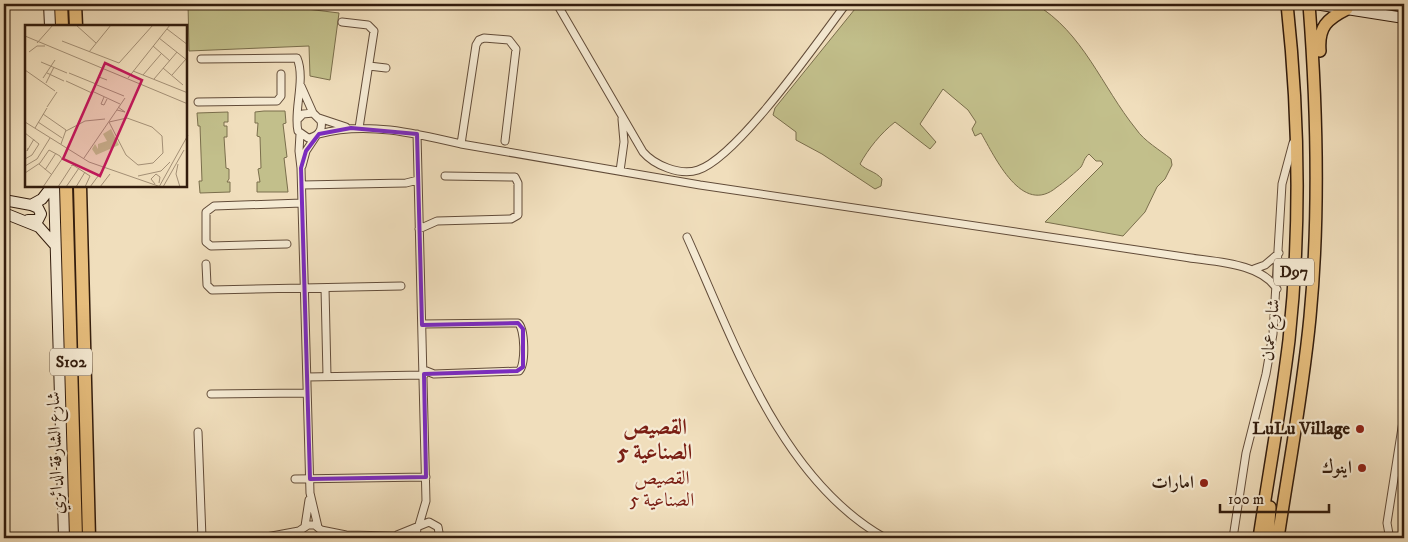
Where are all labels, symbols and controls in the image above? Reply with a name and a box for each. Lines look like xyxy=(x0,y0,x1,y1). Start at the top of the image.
inset map xyxy=(25,25,188,188)
road number: D97 xyxy=(1274,258,1314,286)
street label: شارع عمان xyxy=(1257,298,1288,362)
road number: S102 xyxy=(50,348,92,376)
street label: شارع الشارقة الدائري xyxy=(43,391,72,515)
district label: القصيص الصناعية 5 xyxy=(617,414,692,466)
place label: LuLu Village xyxy=(1252,418,1351,440)
marker: LuLu Village xyxy=(1354,423,1366,435)
place label: اينوك xyxy=(1322,457,1352,479)
marker: اينوك xyxy=(1356,462,1368,474)
district label: القصيص الصناعية 5 xyxy=(630,467,694,512)
place label: امارات xyxy=(1151,472,1194,494)
marker: امارات xyxy=(1198,477,1210,489)
scale bar xyxy=(1220,482,1329,514)
text: 100 m xyxy=(1228,490,1264,509)

